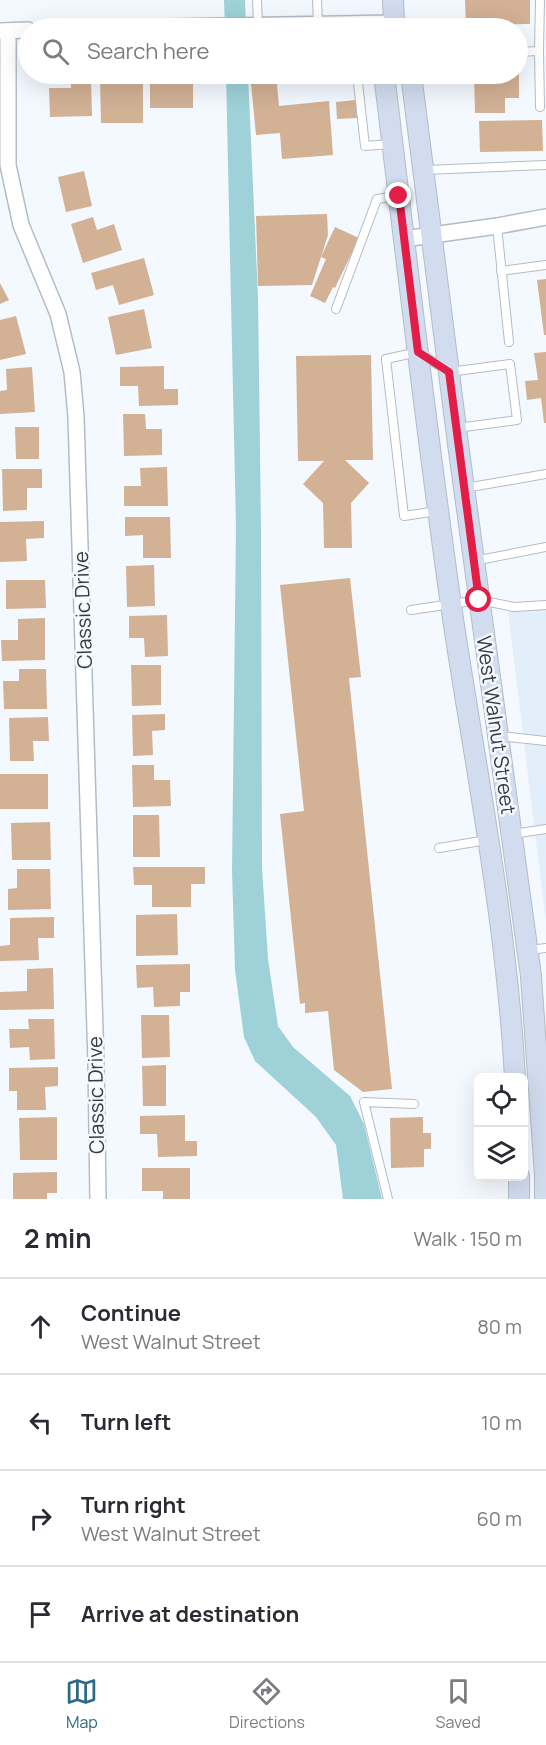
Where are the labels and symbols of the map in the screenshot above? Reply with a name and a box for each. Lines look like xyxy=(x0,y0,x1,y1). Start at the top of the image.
route end xyxy=(385,182,411,208)
street label: Classic Drive xyxy=(67,551,98,669)
route start xyxy=(465,586,491,612)
street label: West Walnut Street xyxy=(471,634,522,816)
street label: Classic Drive xyxy=(81,1036,110,1154)

